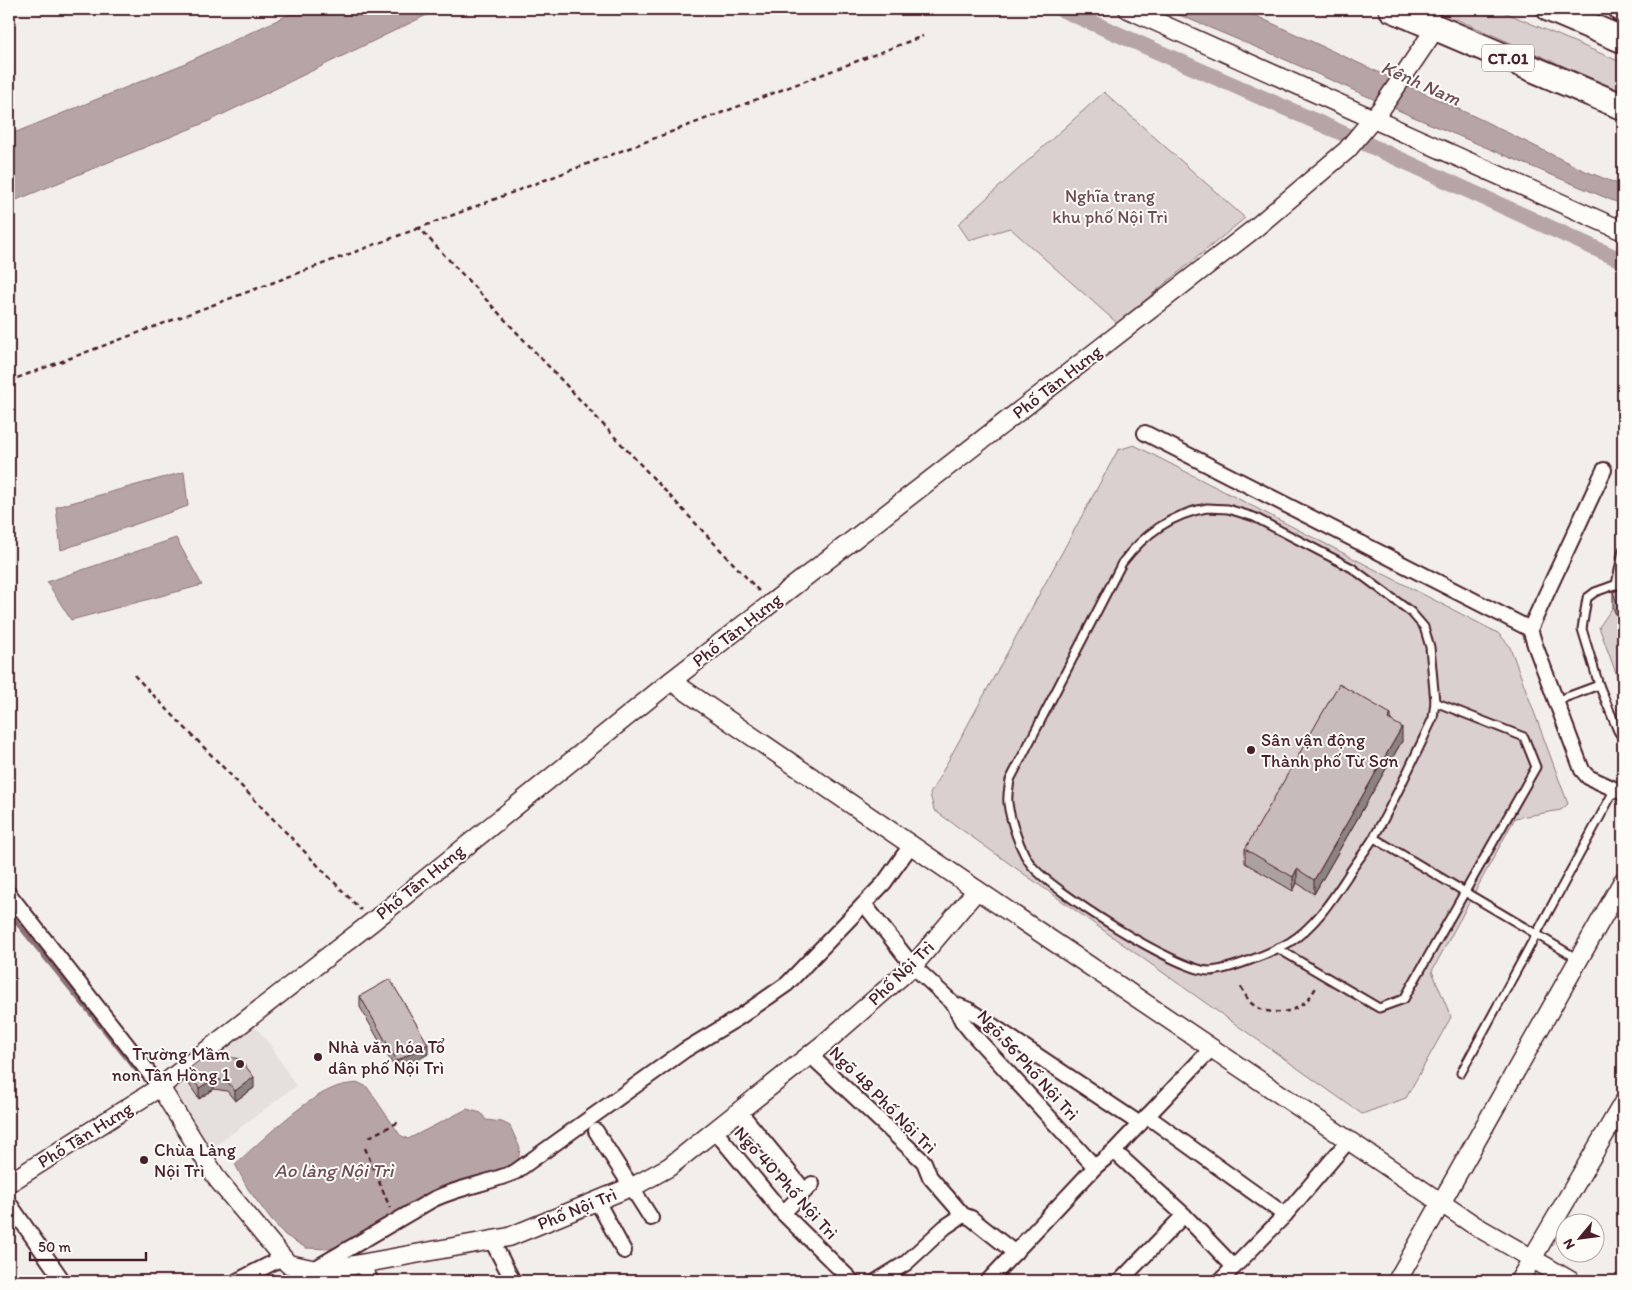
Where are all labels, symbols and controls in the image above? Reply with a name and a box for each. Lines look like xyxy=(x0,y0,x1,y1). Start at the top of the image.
road number: CT.01 xyxy=(1482,44,1534,72)
water label: Kênh Nam xyxy=(1378,55,1464,111)
park label: Nghĩa trang khu phố Nội Trì xyxy=(1052,185,1168,228)
street label: Phố Tân Hưng xyxy=(1008,340,1107,424)
street label: Phố Tân Hưng xyxy=(688,588,787,672)
place label: Sân vận động Thành phố Từ Sơn xyxy=(1261,729,1398,772)
marker: Sân vận động Thành phố Từ Sơn xyxy=(1245,744,1257,756)
street label: Phố Tân Hưng xyxy=(371,839,469,924)
street label: Phố Nội Trì xyxy=(863,936,939,1010)
street label: Ngõ 56 Phố Nội Trì xyxy=(972,1005,1084,1125)
place label: Nhà văn hóa Tổ dân phố Nội Trì xyxy=(328,1036,445,1079)
street label: Ngõ 48 Phố Nội Trì xyxy=(825,1042,941,1158)
place label: Trường Mầm non Tân Hồng 1 xyxy=(112,1043,230,1086)
marker: Nhà văn hóa Tổ dân phố Nội Trì xyxy=(312,1051,324,1063)
marker: Trường Mầm non Tân Hồng 1 xyxy=(234,1058,246,1070)
street label: Phố Tân Hưng xyxy=(34,1097,137,1173)
street label: Ngõ 40 Phố Nội Trì xyxy=(730,1122,842,1244)
place label: Chùa Làng Nội Trì xyxy=(154,1139,237,1182)
marker: Chùa Làng Nội Trì xyxy=(138,1154,150,1166)
water label: Ao làng Nội Trì xyxy=(275,1159,396,1182)
street label: Phố Nội Trì xyxy=(534,1183,620,1235)
north arrow xyxy=(1554,1212,1604,1262)
scale bar xyxy=(30,1230,146,1262)
text: N xyxy=(1559,1236,1579,1252)
text: 50 m xyxy=(38,1238,71,1256)

